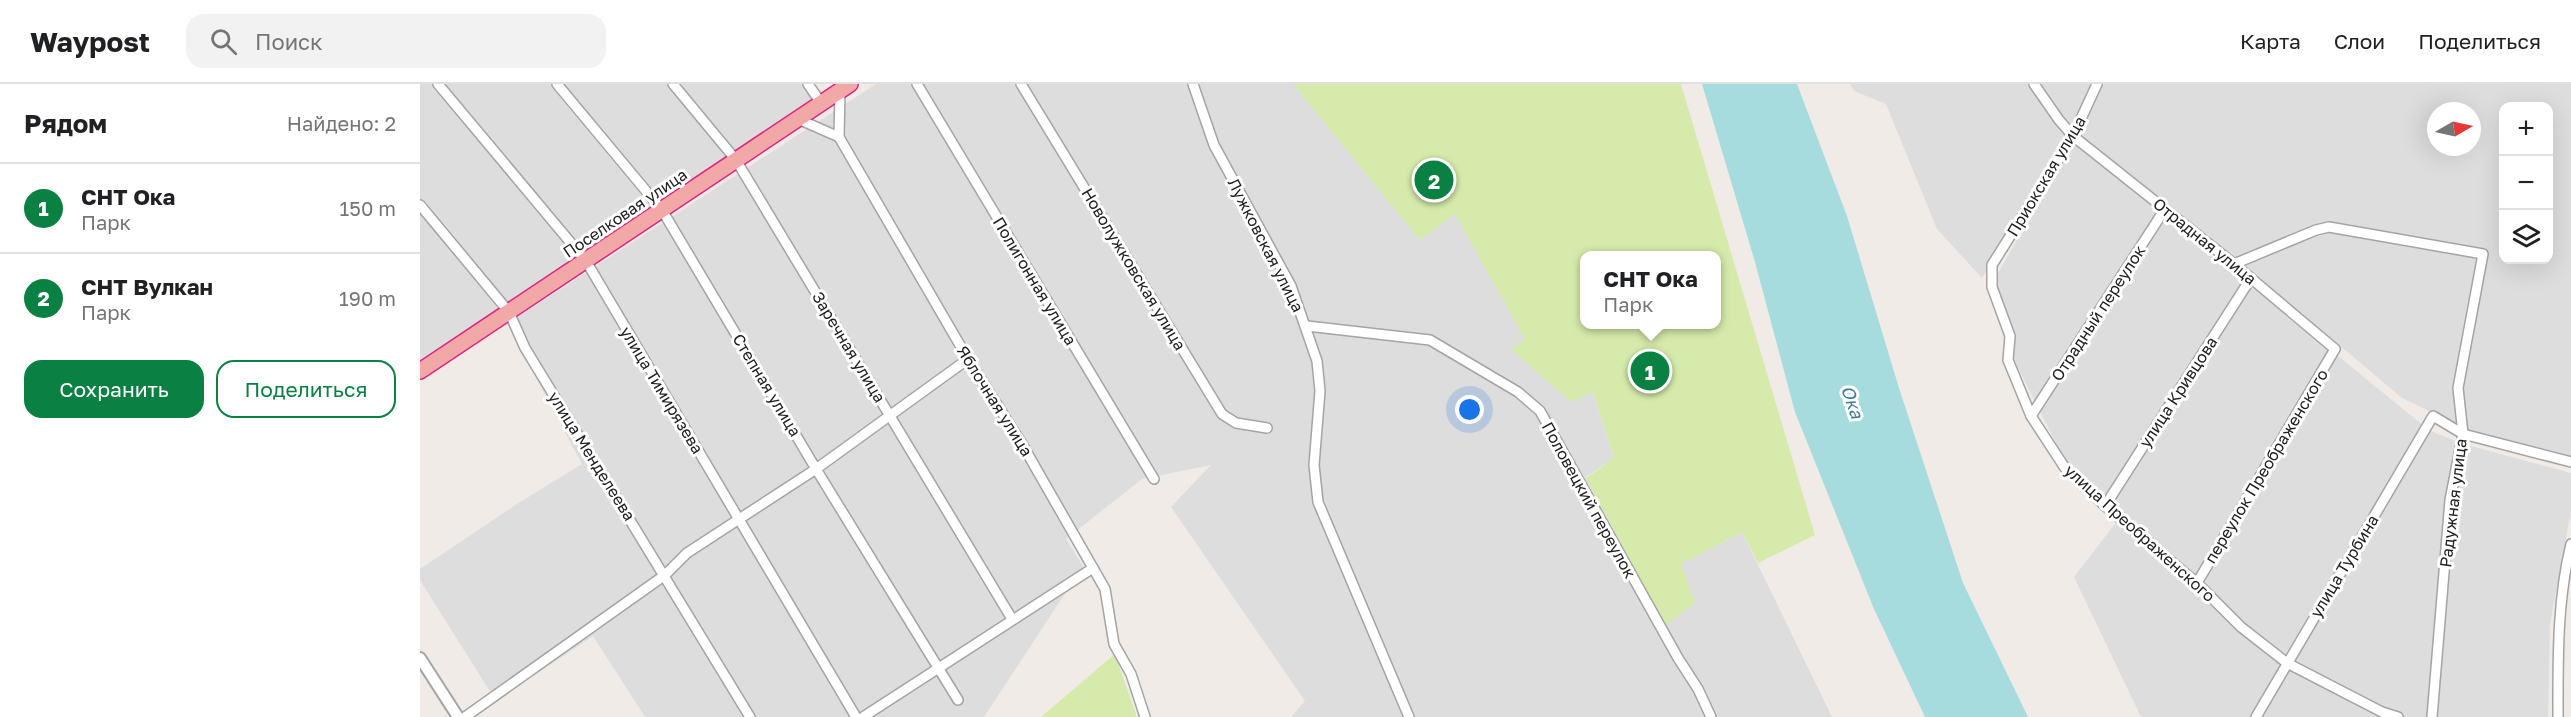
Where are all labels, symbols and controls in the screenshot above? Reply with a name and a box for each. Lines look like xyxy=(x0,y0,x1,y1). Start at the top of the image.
search box xyxy=(186,14,606,68)
text: Waypost xyxy=(30,25,150,58)
icon: search xyxy=(207,25,240,58)
text: Поиск xyxy=(255,28,323,55)
text: Карта xyxy=(2240,28,2301,54)
text: Слои xyxy=(2334,28,2385,54)
text: Поделиться xyxy=(2418,28,2541,54)
north arrow xyxy=(2427,102,2481,156)
map controls xyxy=(2499,102,2553,264)
button: + xyxy=(2499,102,2553,156)
text: Рядом xyxy=(24,108,107,139)
text: Найдено: 2 xyxy=(287,111,396,135)
street label: Приокская улица xyxy=(2002,112,2090,240)
button: − xyxy=(2499,156,2553,210)
pin: 2 xyxy=(1414,158,1454,202)
street label: Поселковая улица xyxy=(559,164,691,262)
street label: Лужковская улица xyxy=(1224,175,1308,315)
text: СНТ Ока xyxy=(81,183,175,210)
street label: Новолужковская улица xyxy=(1078,184,1190,354)
street label: Отрадная улица xyxy=(2149,193,2261,289)
text: 1 xyxy=(38,196,49,220)
text: 150 m xyxy=(340,196,396,220)
text: Парк xyxy=(81,210,131,234)
button: layers xyxy=(2499,210,2553,264)
street label: Полигонная улица xyxy=(989,213,1081,349)
street label: Отрадный переулок xyxy=(2047,241,2149,385)
popup xyxy=(1580,251,1721,329)
text: СНТ Ока xyxy=(1603,265,1698,292)
text: СНТ Вулкан xyxy=(81,273,213,300)
text: 2 xyxy=(37,286,50,310)
text: 190 m xyxy=(339,286,396,310)
street label: Заречная улица xyxy=(808,288,890,406)
text: Парк xyxy=(1603,292,1653,316)
text: Парк xyxy=(81,300,131,324)
street label: улица Тимирязева xyxy=(616,323,708,457)
street label: Степная улица xyxy=(728,330,806,440)
street label: улица Кривцова xyxy=(2135,333,2221,451)
street label: Яблочная улица xyxy=(953,342,1037,460)
pin: 1 xyxy=(1630,348,1670,394)
button: Сохранить xyxy=(24,360,204,418)
button: Поделиться xyxy=(216,360,396,418)
street label: переулок Преображенского xyxy=(2200,365,2332,567)
water label: Ока xyxy=(1837,382,1869,422)
street label: улица Менделеева xyxy=(544,388,640,524)
your location xyxy=(1455,395,1484,424)
street label: Половецкий переулок xyxy=(1538,418,1640,582)
street label: Радужная улица xyxy=(2435,437,2471,569)
street label: улица Преображенского xyxy=(2061,460,2219,606)
street label: улица Турбина xyxy=(2305,511,2383,621)

